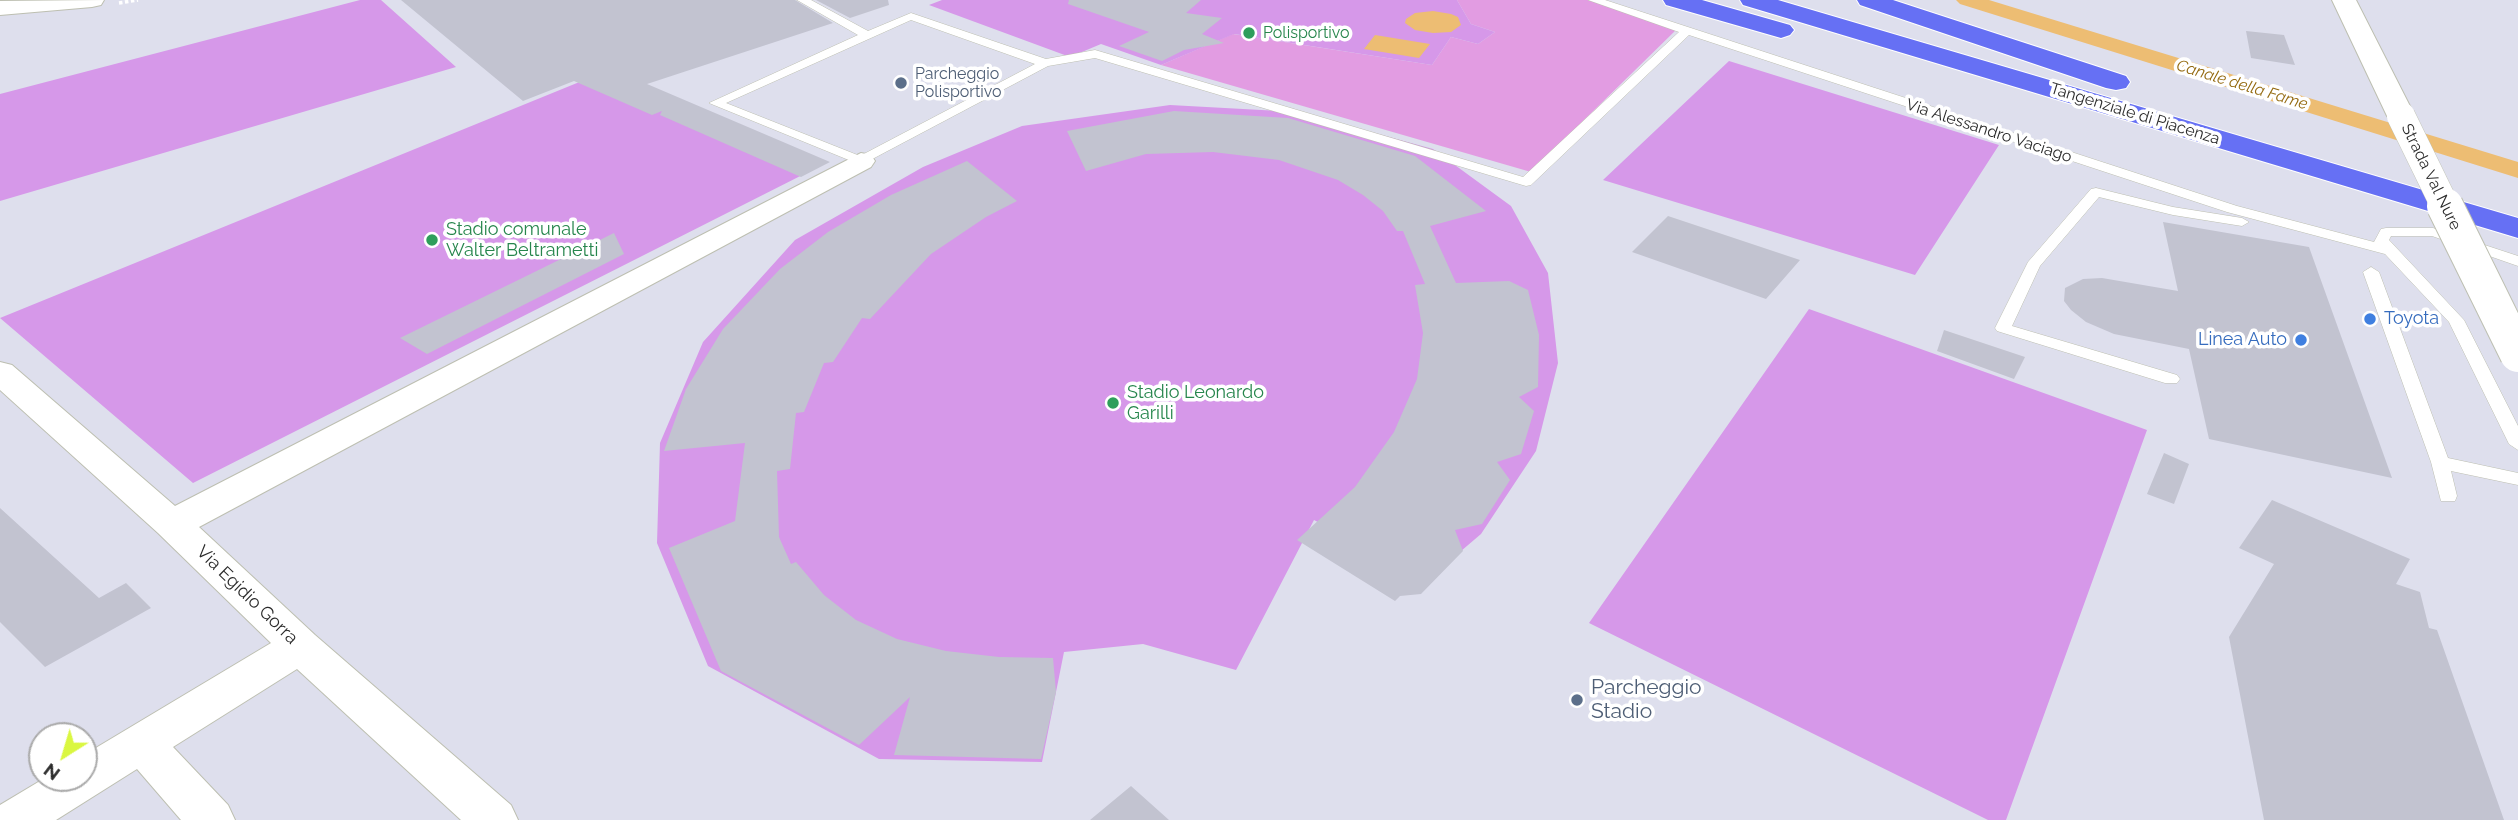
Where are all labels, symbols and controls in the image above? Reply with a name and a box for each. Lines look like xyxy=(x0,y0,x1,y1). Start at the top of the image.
place label: Polisportivo xyxy=(1263,23,1350,43)
marker: Polisportivo xyxy=(1241,25,1257,41)
water label: Canale della Fame xyxy=(2174,56,2310,114)
place label: Parcheggio Polisportivo xyxy=(915,64,1002,102)
marker: Parcheggio Polisportivo xyxy=(893,75,909,91)
street label: Tangenziale di Piacenza xyxy=(2048,79,2222,149)
street label: Via Alessandro Vaciago xyxy=(1904,95,2074,167)
street label: Strada Val Nure xyxy=(2397,121,2465,233)
place label: Stadio comunale Walter Beltrametti xyxy=(446,219,599,262)
marker: Stadio comunale Walter Beltrametti xyxy=(424,232,440,248)
place label: Toyota xyxy=(2384,308,2439,330)
marker: Toyota xyxy=(2362,311,2378,327)
place label: Linea Auto xyxy=(2198,329,2287,351)
marker: Linea Auto xyxy=(2293,332,2309,348)
place label: Stadio Leonardo Garilli xyxy=(1127,382,1264,424)
marker: Stadio Leonardo Garilli xyxy=(1105,395,1121,411)
street label: Via Egidio Gorra xyxy=(192,541,302,649)
place label: Parcheggio Stadio xyxy=(1591,675,1702,725)
marker: Parcheggio Stadio xyxy=(1569,692,1585,708)
north arrow xyxy=(28,722,98,792)
text: N xyxy=(39,759,64,785)

